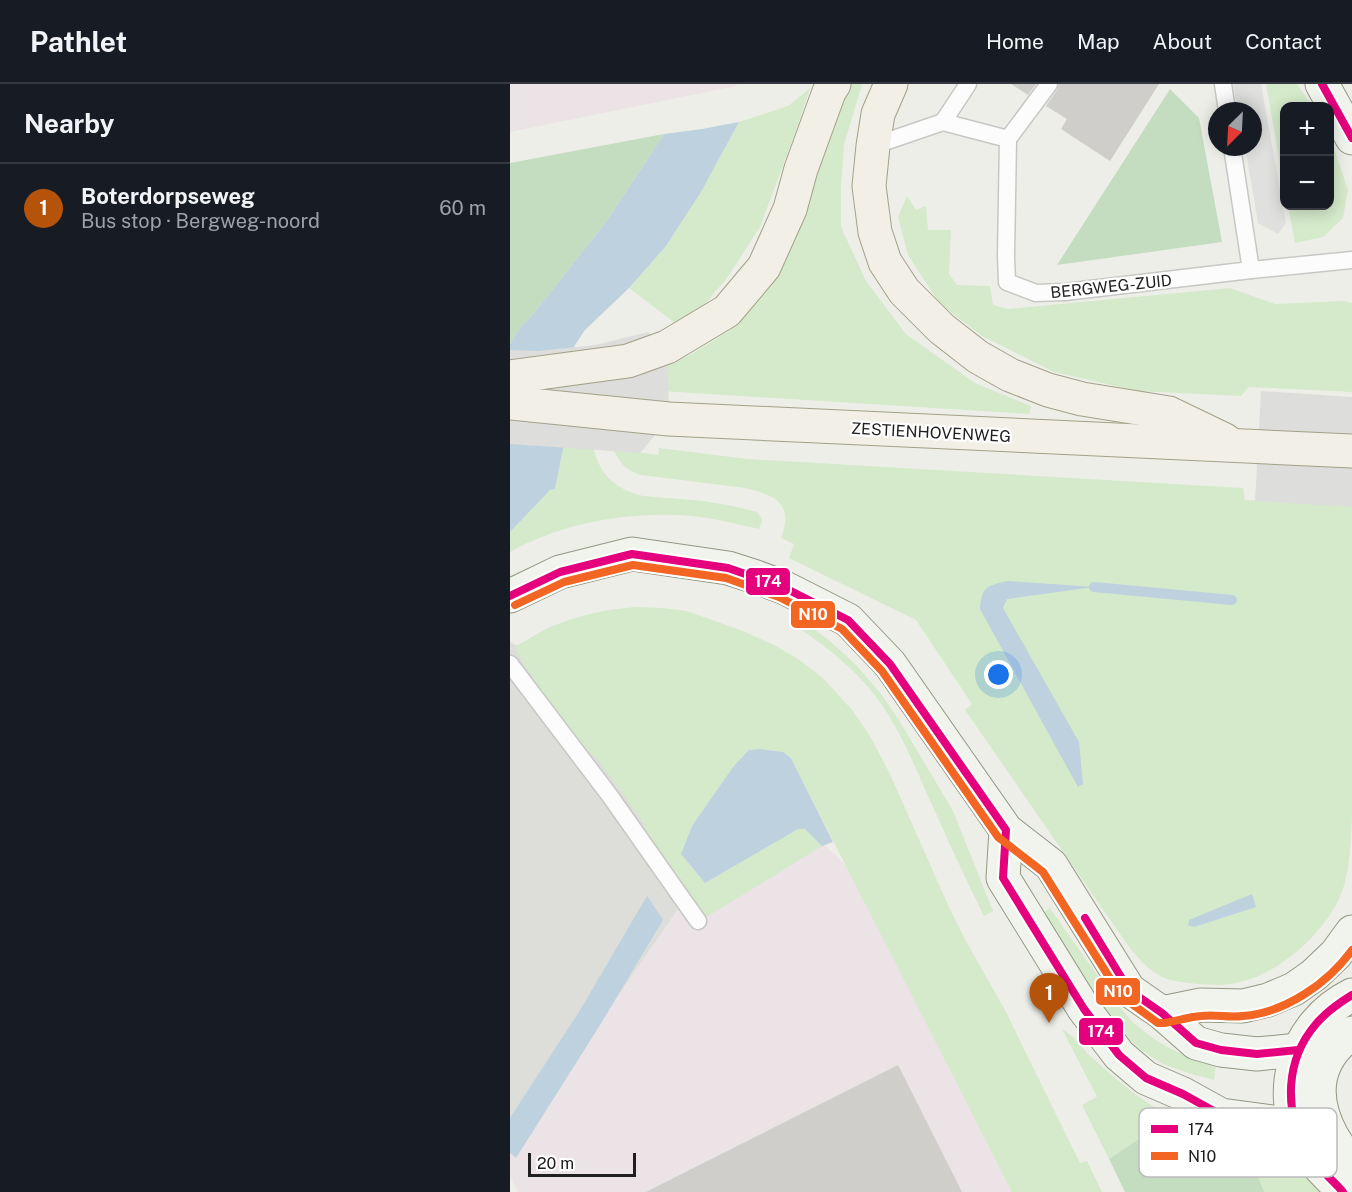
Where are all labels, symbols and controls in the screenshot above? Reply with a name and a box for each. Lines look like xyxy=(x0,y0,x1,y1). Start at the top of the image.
text: Pathlet xyxy=(30,25,127,58)
text: Home xyxy=(986,29,1044,54)
text: Map xyxy=(1077,29,1120,54)
text: About xyxy=(1153,29,1212,54)
text: Contact xyxy=(1245,29,1322,54)
north arrow xyxy=(1208,102,1262,156)
map controls xyxy=(1280,102,1334,210)
button: + xyxy=(1280,102,1334,156)
text: Nearby xyxy=(24,108,114,139)
button: − xyxy=(1280,156,1334,210)
text: Boterdorpseweg xyxy=(81,183,255,209)
text: 1 xyxy=(39,196,48,220)
text: 60 m xyxy=(439,196,486,220)
text: Bus stop · Bergweg-noord xyxy=(81,209,320,233)
street label: BERGWEG-ZUID xyxy=(1049,271,1173,302)
street label: ZESTIENHOVENWEG xyxy=(850,419,1011,446)
line badge: 174 xyxy=(745,567,791,596)
text: 174 xyxy=(754,572,782,591)
line badge: N10 xyxy=(790,600,836,629)
text: N10 xyxy=(798,605,828,624)
your location xyxy=(984,660,1013,689)
pin: 1 xyxy=(1030,974,1068,1023)
line badge: N10 xyxy=(1095,977,1141,1006)
text: N10 xyxy=(1103,982,1133,1001)
line badge: 174 xyxy=(1078,1017,1124,1046)
text: 174 xyxy=(1087,1022,1115,1041)
legend xyxy=(1139,1108,1337,1177)
text: 174 xyxy=(1188,1120,1214,1139)
text: N10 xyxy=(1188,1147,1217,1166)
scale bar xyxy=(528,1150,636,1178)
text: 20 m xyxy=(537,1154,574,1173)

